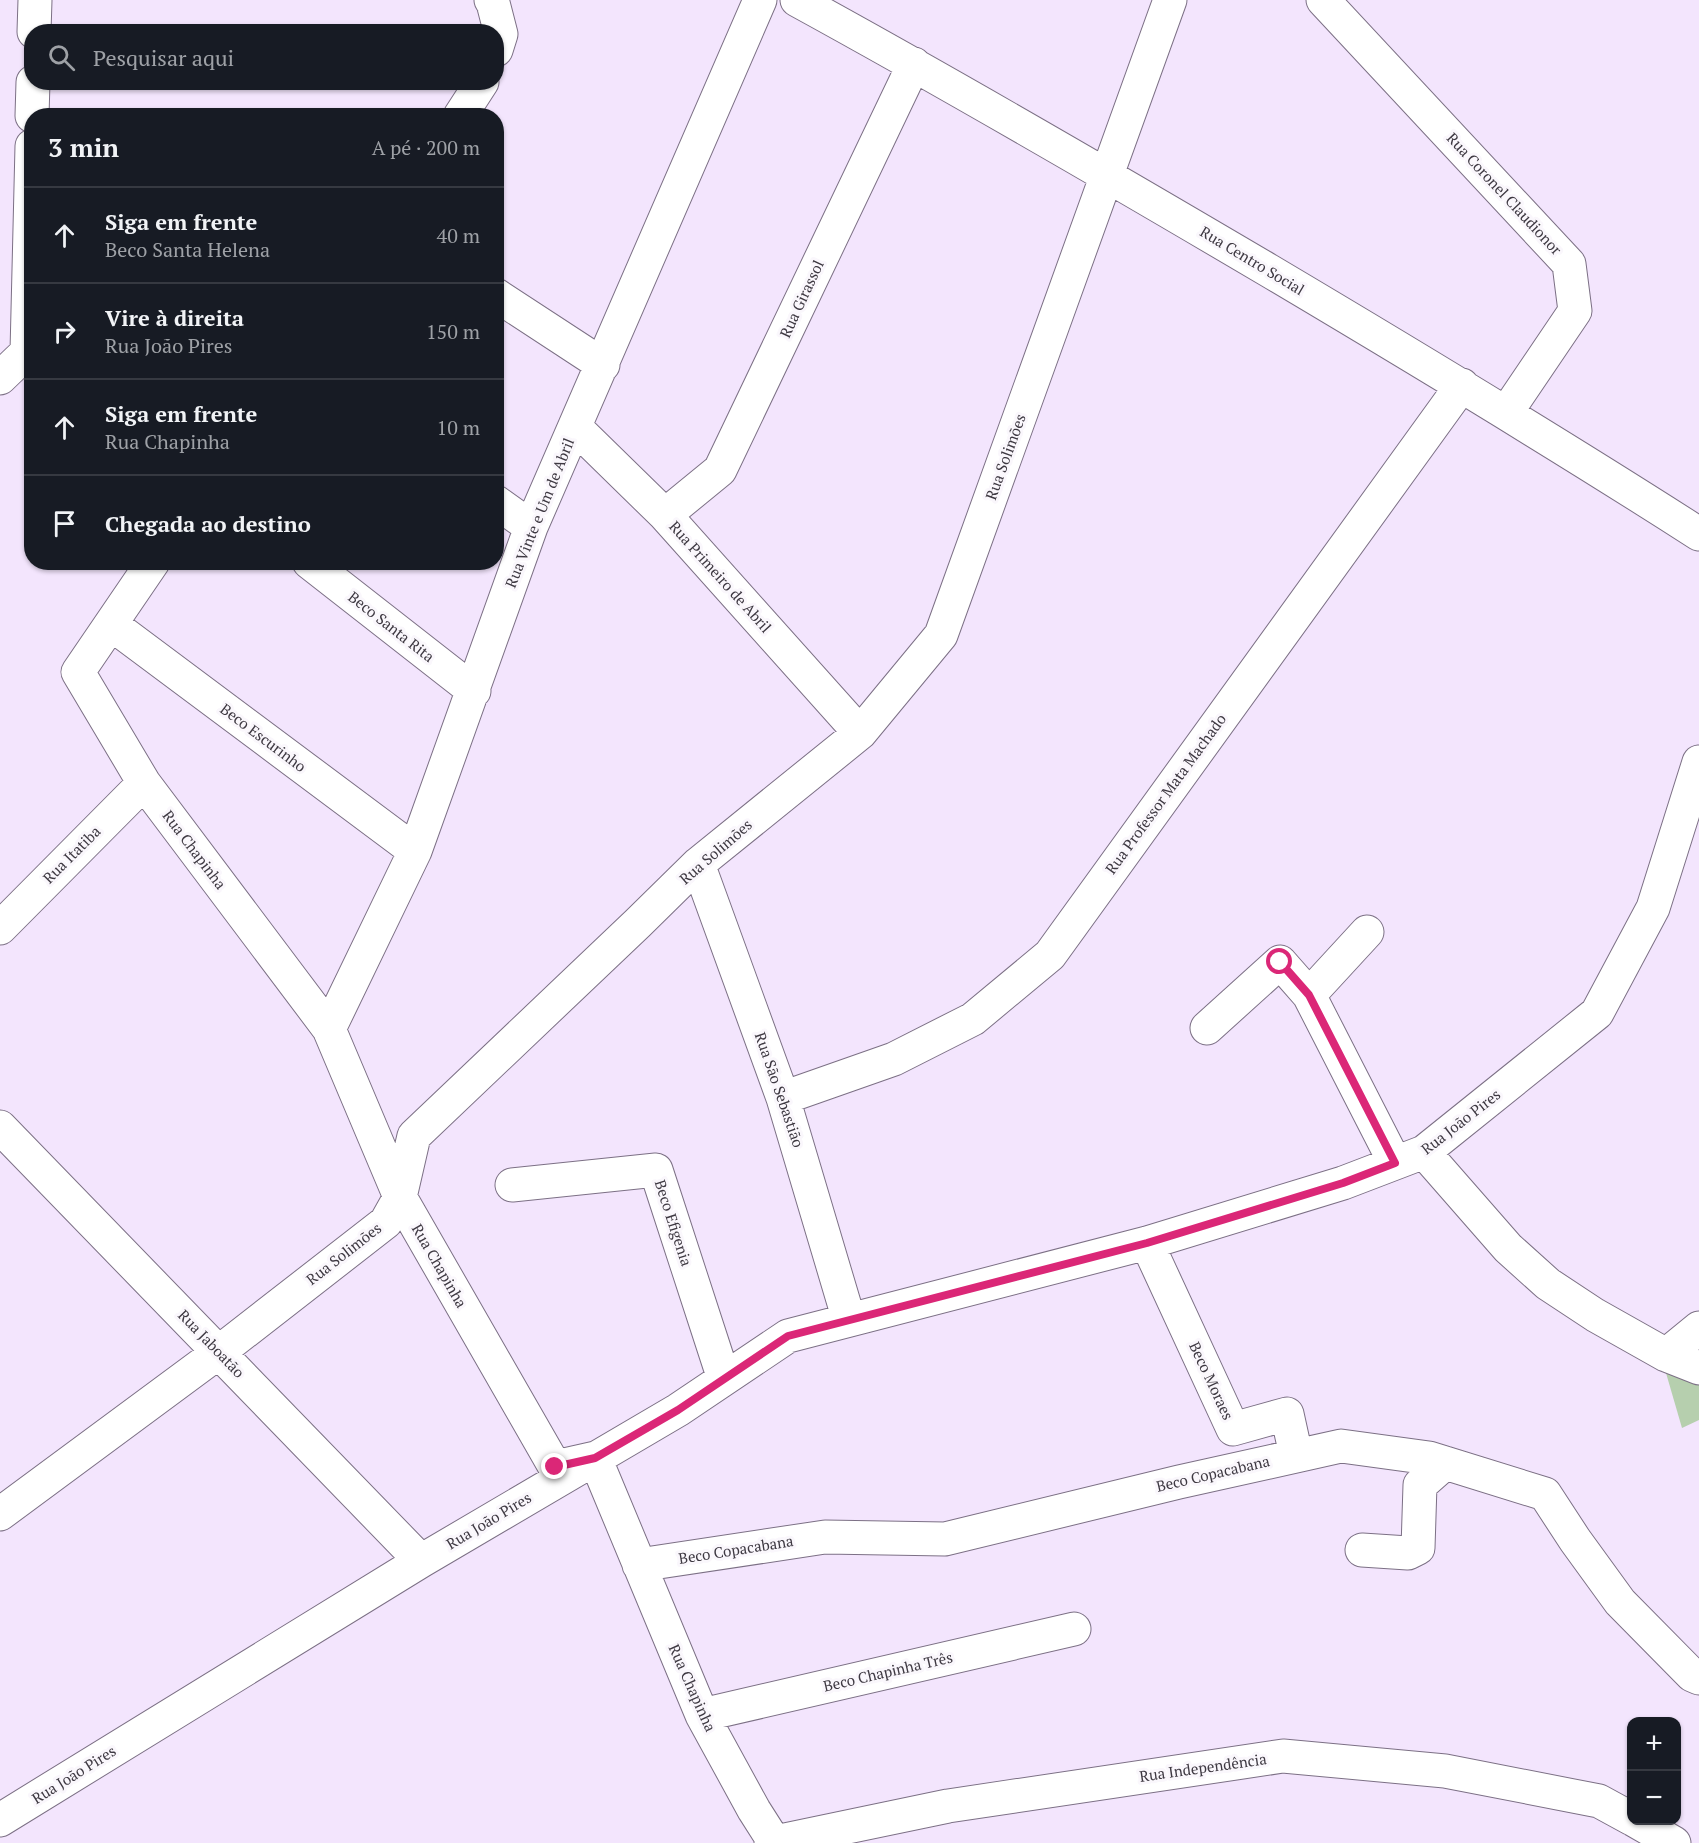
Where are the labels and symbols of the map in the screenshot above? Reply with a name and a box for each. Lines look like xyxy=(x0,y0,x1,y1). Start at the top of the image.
street label: Rua Coronel Claudionor xyxy=(1443,128,1567,259)
street label: Rua Centro Social xyxy=(1197,221,1308,299)
street label: Rua Girassol xyxy=(774,257,828,341)
street label: Rua Solimões xyxy=(980,411,1030,502)
street label: Rua Vinte e Um de Abril xyxy=(500,435,578,590)
street label: Rua Primeiro de Abril xyxy=(665,516,776,636)
street label: Beco Santa Rita xyxy=(345,586,439,666)
street label: Beco Escurinho xyxy=(217,698,311,776)
street label: Rua Professor Mata Machado xyxy=(1100,709,1230,878)
street label: Rua Chapinha xyxy=(159,806,231,893)
street label: Rua Solimões xyxy=(675,814,756,888)
street label: Rua Itatiba xyxy=(38,821,105,887)
route start xyxy=(1266,948,1292,974)
street label: Rua São Sebastião xyxy=(751,1029,809,1150)
street label: Rua João Pires xyxy=(1417,1084,1504,1159)
street label: Beco Efigenia xyxy=(651,1177,697,1269)
street label: Rua Solimões xyxy=(302,1218,385,1289)
street label: Rua Chapinha xyxy=(408,1220,472,1311)
street label: Rua Jaboatão xyxy=(174,1305,249,1382)
street label: Beco Moraes xyxy=(1185,1338,1239,1423)
street label: Beco Copacabana xyxy=(1154,1450,1272,1496)
route end xyxy=(541,1453,567,1479)
street label: Rua João Pires xyxy=(442,1487,535,1553)
street label: Beco Copacabana xyxy=(677,1530,795,1568)
street label: Rua Chapinha xyxy=(665,1641,721,1735)
street label: Beco Chapinha Três xyxy=(821,1646,954,1696)
street label: Rua João Pires xyxy=(28,1740,119,1808)
street label: Rua Independência xyxy=(1138,1748,1268,1786)

